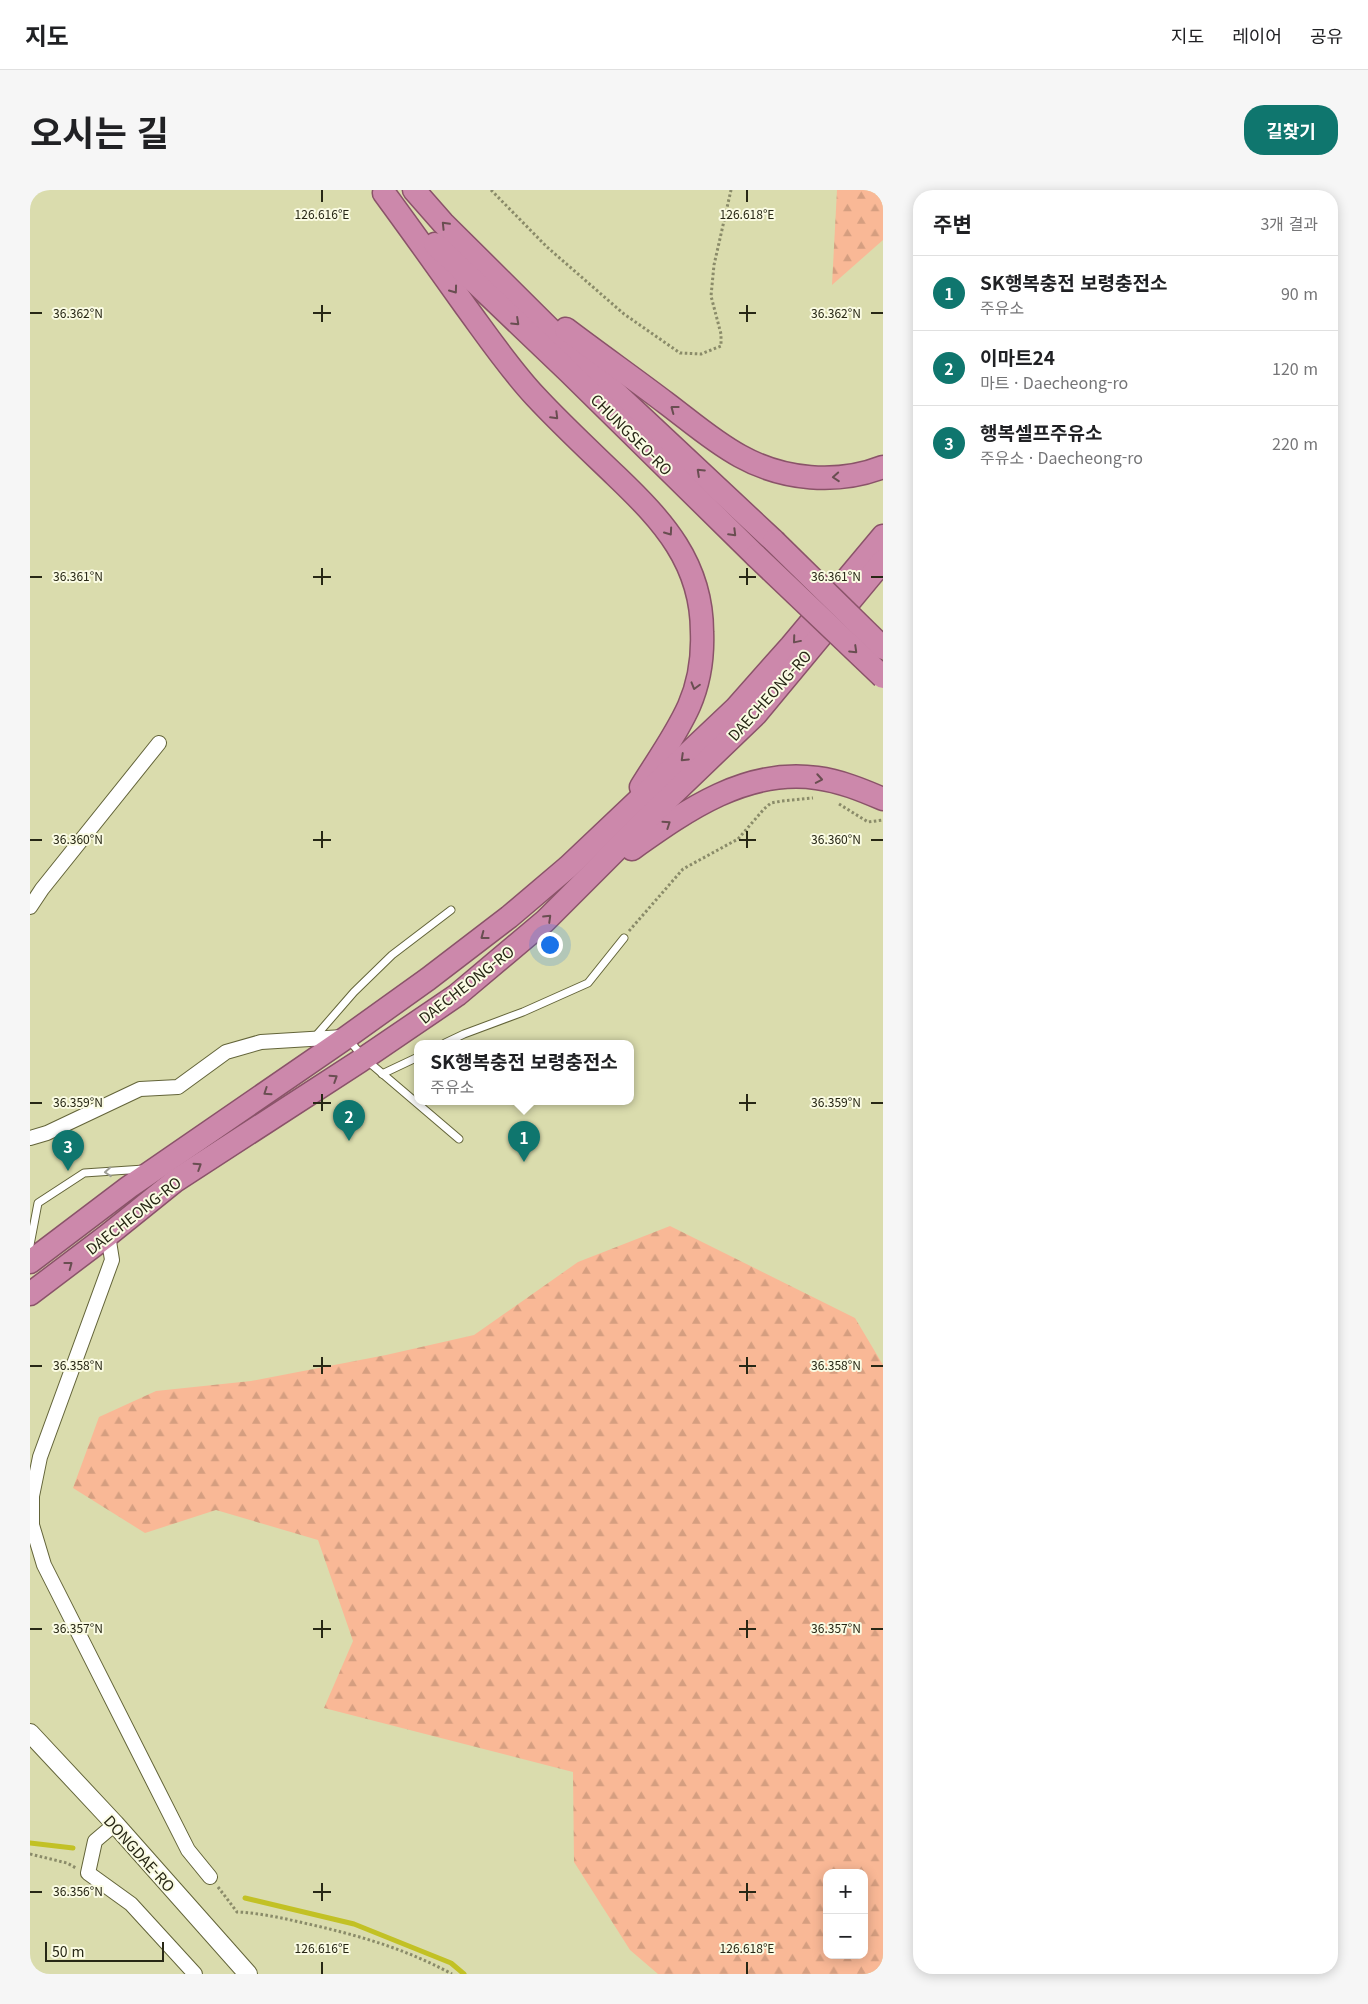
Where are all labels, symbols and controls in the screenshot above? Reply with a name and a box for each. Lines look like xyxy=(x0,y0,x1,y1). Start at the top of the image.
text: 지도 xyxy=(25,17,69,52)
text: 지도 xyxy=(1171,22,1204,48)
text: 레이어 xyxy=(1232,22,1282,48)
text: 공유 xyxy=(1310,22,1343,48)
text: 오시는 길 xyxy=(30,105,169,156)
button: 길찾기 xyxy=(1244,105,1338,155)
text: 126.616°E xyxy=(295,205,349,222)
text: 126.618°E xyxy=(720,205,774,222)
text: 주변 xyxy=(933,208,972,238)
text: 3개 결과 xyxy=(1260,211,1318,235)
one-way arrow xyxy=(442,221,451,230)
text: SK행복충전 보령충전소 xyxy=(980,268,1168,295)
text: 1 xyxy=(944,281,954,305)
text: 90 m xyxy=(1281,281,1318,305)
one-way arrow xyxy=(448,284,457,294)
text: 주유소 xyxy=(980,295,1024,319)
text: 36.362°N xyxy=(53,304,103,321)
text: 36.362°N xyxy=(811,304,861,321)
one-way arrow xyxy=(511,316,520,325)
text: 이마트24 xyxy=(980,343,1055,370)
text: 2 xyxy=(944,356,954,380)
text: 120 m xyxy=(1272,356,1318,380)
text: 마트 · Daecheong-ro xyxy=(980,370,1128,394)
street label: CHUNGSEO-RO xyxy=(587,389,677,479)
one-way arrow xyxy=(671,407,680,415)
one-way arrow xyxy=(549,411,558,420)
text: 행복셀프주유소 xyxy=(980,418,1102,445)
text: 3 xyxy=(944,431,954,455)
text: 220 m xyxy=(1272,431,1318,455)
text: 주유소 · Daecheong-ro xyxy=(980,445,1143,469)
one-way arrow xyxy=(696,469,705,478)
one-way arrow xyxy=(831,471,839,482)
one-way arrow xyxy=(663,526,671,535)
one-way arrow xyxy=(727,528,736,537)
text: 36.361°N xyxy=(53,567,103,584)
text: 36.361°N xyxy=(811,567,861,584)
one-way arrow xyxy=(792,635,801,644)
one-way arrow xyxy=(849,644,858,653)
street label: DAECHEONG-RO xyxy=(723,645,815,745)
one-way arrow xyxy=(690,682,700,690)
one-way arrow xyxy=(680,752,689,761)
one-way arrow xyxy=(815,773,823,783)
one-way arrow xyxy=(662,821,671,830)
text: 36.360°N xyxy=(53,830,103,847)
text: 36.360°N xyxy=(811,830,861,847)
one-way arrow xyxy=(543,915,552,924)
one-way arrow xyxy=(481,930,490,938)
your location xyxy=(537,932,563,958)
street label: DAECHEONG-RO xyxy=(414,940,518,1028)
popup xyxy=(414,1040,634,1105)
text: SK행복충전 보령충전소 xyxy=(430,1047,618,1074)
one-way arrow xyxy=(329,1074,338,1084)
text: 주유소 xyxy=(430,1074,474,1098)
one-way arrow xyxy=(263,1086,273,1095)
text: 36.359°N xyxy=(53,1093,103,1110)
text: 36.359°N xyxy=(811,1093,861,1110)
pin: 2 xyxy=(333,1100,365,1141)
pin: 1 xyxy=(508,1121,540,1162)
pin: 3 xyxy=(52,1130,84,1171)
one-way arrow xyxy=(192,1163,201,1172)
one-way arrow xyxy=(104,1166,112,1177)
street label: DAECHEONG-RO xyxy=(81,1171,185,1259)
one-way arrow xyxy=(63,1262,73,1271)
text: 36.358°N xyxy=(53,1356,103,1373)
text: 36.358°N xyxy=(811,1356,861,1373)
text: 36.357°N xyxy=(53,1619,103,1636)
text: 36.357°N xyxy=(811,1619,861,1636)
street label: DONGDAE-RO xyxy=(100,1810,180,1896)
map controls xyxy=(823,1869,868,1959)
button: + xyxy=(823,1869,868,1914)
text: 36.356°N xyxy=(53,1882,103,1899)
button: − xyxy=(823,1914,868,1959)
scale bar xyxy=(45,1939,164,1962)
text: 126.616°E xyxy=(295,1939,349,1956)
text: 126.618°E xyxy=(720,1939,774,1956)
text: 50 m xyxy=(52,1941,84,1961)

